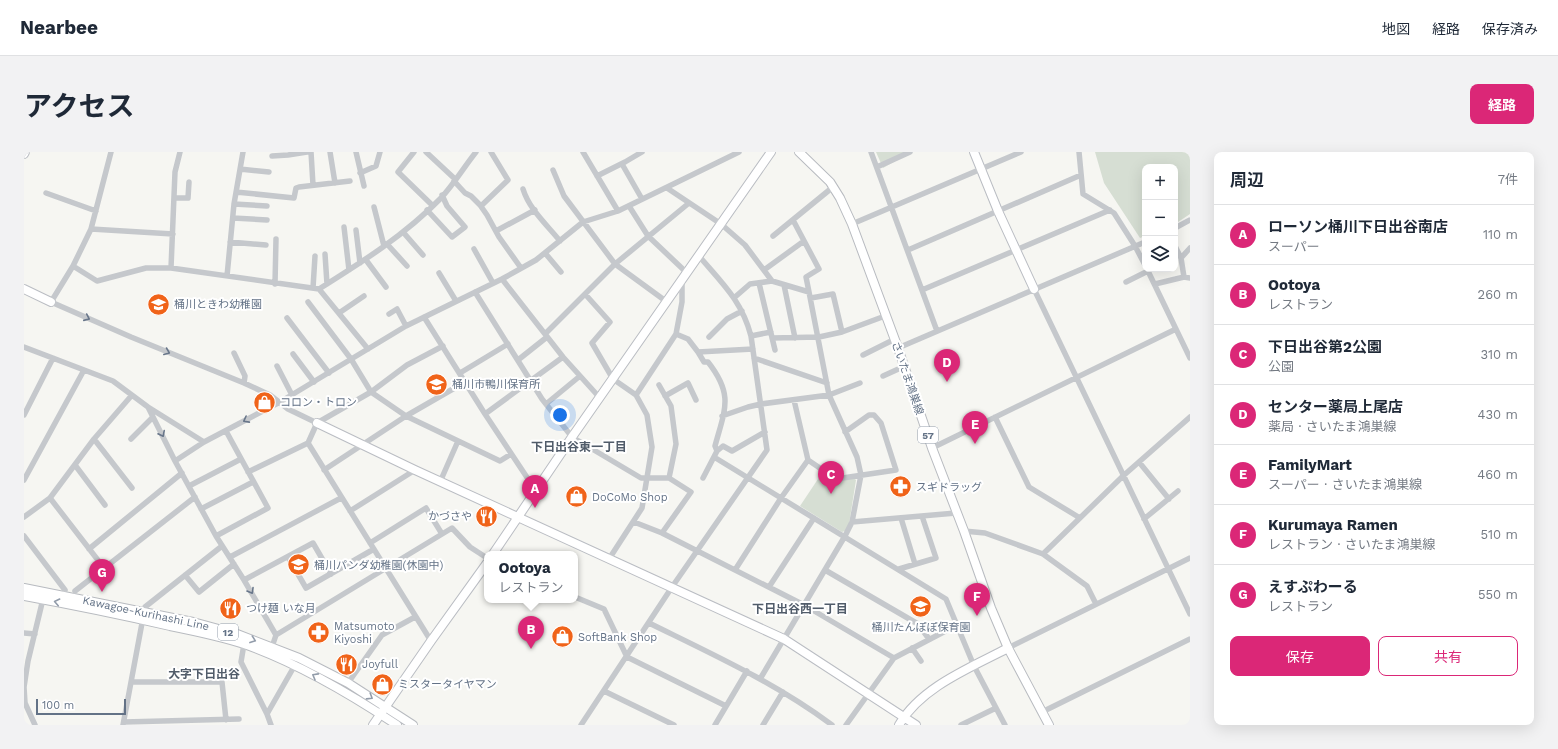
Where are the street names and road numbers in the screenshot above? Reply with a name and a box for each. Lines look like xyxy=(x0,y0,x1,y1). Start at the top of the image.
street label: さいたま鴻巣線 xyxy=(889,340,926,417)
road number: 57 xyxy=(918,427,938,443)
street label: Kawagoe-Kurihashi Line xyxy=(81,594,210,633)
road number: 12 xyxy=(218,624,238,640)

